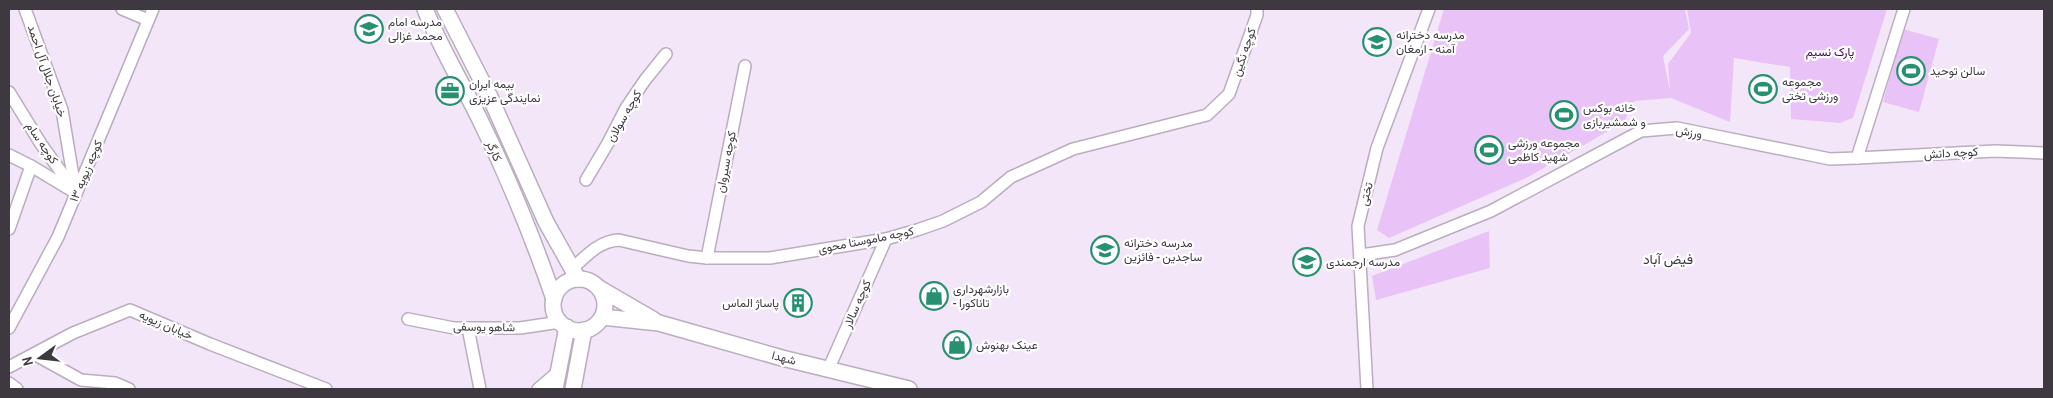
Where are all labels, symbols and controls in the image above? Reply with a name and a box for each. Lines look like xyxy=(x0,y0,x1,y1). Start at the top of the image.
school or university icon: مدرسه امام محمد غزالی xyxy=(354,14,384,44)
place label: مدرسه امام محمد غزالی xyxy=(388,14,443,44)
street label: خیابان جلال آل احمد xyxy=(24,23,70,119)
street label: کوچه نگین xyxy=(1228,25,1260,79)
school or university icon: مدرسه دخترانه آمنه - ارمغان xyxy=(1362,27,1392,57)
place label: مدرسه دخترانه آمنه - ارمغان xyxy=(1396,27,1465,57)
park label: پارک نسیم xyxy=(1806,44,1855,60)
sports icon: سالن توحید xyxy=(1896,56,1926,86)
place label: سالن توحید xyxy=(1930,63,1985,79)
sports icon: مجموعه ورزشی تختی xyxy=(1748,74,1778,104)
place label: مجموعه ورزشی تختی xyxy=(1782,74,1838,104)
office icon: بیمه ایران نمایندگی عزیزی xyxy=(435,76,465,106)
place label: بیمه ایران نمایندگی عزیزی xyxy=(469,76,540,106)
street label: کوچه سولان xyxy=(603,87,645,145)
sports icon: خانه بوکس و شمشیربازی xyxy=(1549,100,1579,130)
place label: خانه بوکس و شمشیربازی xyxy=(1583,100,1646,130)
street label: کوچه سام xyxy=(22,119,62,167)
street label: ورزش xyxy=(1675,122,1703,142)
street label: کوچه سیروان xyxy=(712,130,740,194)
sports icon: مجموعه ورزشی شهید کاظمی xyxy=(1474,135,1504,165)
place label: مجموعه ورزشی شهید کاظمی xyxy=(1508,135,1580,165)
street label: کارگر xyxy=(482,137,506,164)
street label: کوچه زیویه ۱۳ xyxy=(66,138,106,204)
street label: کوچه دانش xyxy=(1923,144,1979,162)
street label: تختی xyxy=(1355,180,1377,208)
street label: کوچه ماموستا محوی xyxy=(817,223,915,257)
school or university icon: مدرسه دخترانه ساجدین - فائزین xyxy=(1090,235,1120,265)
place label: مدرسه دخترانه ساجدین - فائزین xyxy=(1124,235,1202,265)
school or university icon: مدرسه ارجمندی xyxy=(1292,247,1322,277)
district label: فیض آباد xyxy=(1643,250,1693,268)
place label: مدرسه ارجمندی xyxy=(1326,254,1400,270)
street label: کوچه سالار xyxy=(839,277,875,332)
shop icon: بازارشهرداری - تاناکورا xyxy=(919,281,949,311)
place label: بازارشهرداری - تاناکورا xyxy=(953,281,1009,311)
building icon: پاساژ الماس xyxy=(783,288,813,318)
place label: پاساژ الماس xyxy=(722,295,779,311)
street label: خیابان زیویه xyxy=(137,307,195,343)
street label: شاهو یوسفی xyxy=(453,318,515,336)
shop icon: عینک بهنوش xyxy=(942,330,972,360)
north arrow xyxy=(15,333,65,383)
place label: عینک بهنوش xyxy=(976,337,1038,353)
street label: شهدا xyxy=(770,347,798,369)
text: N xyxy=(18,355,37,368)

